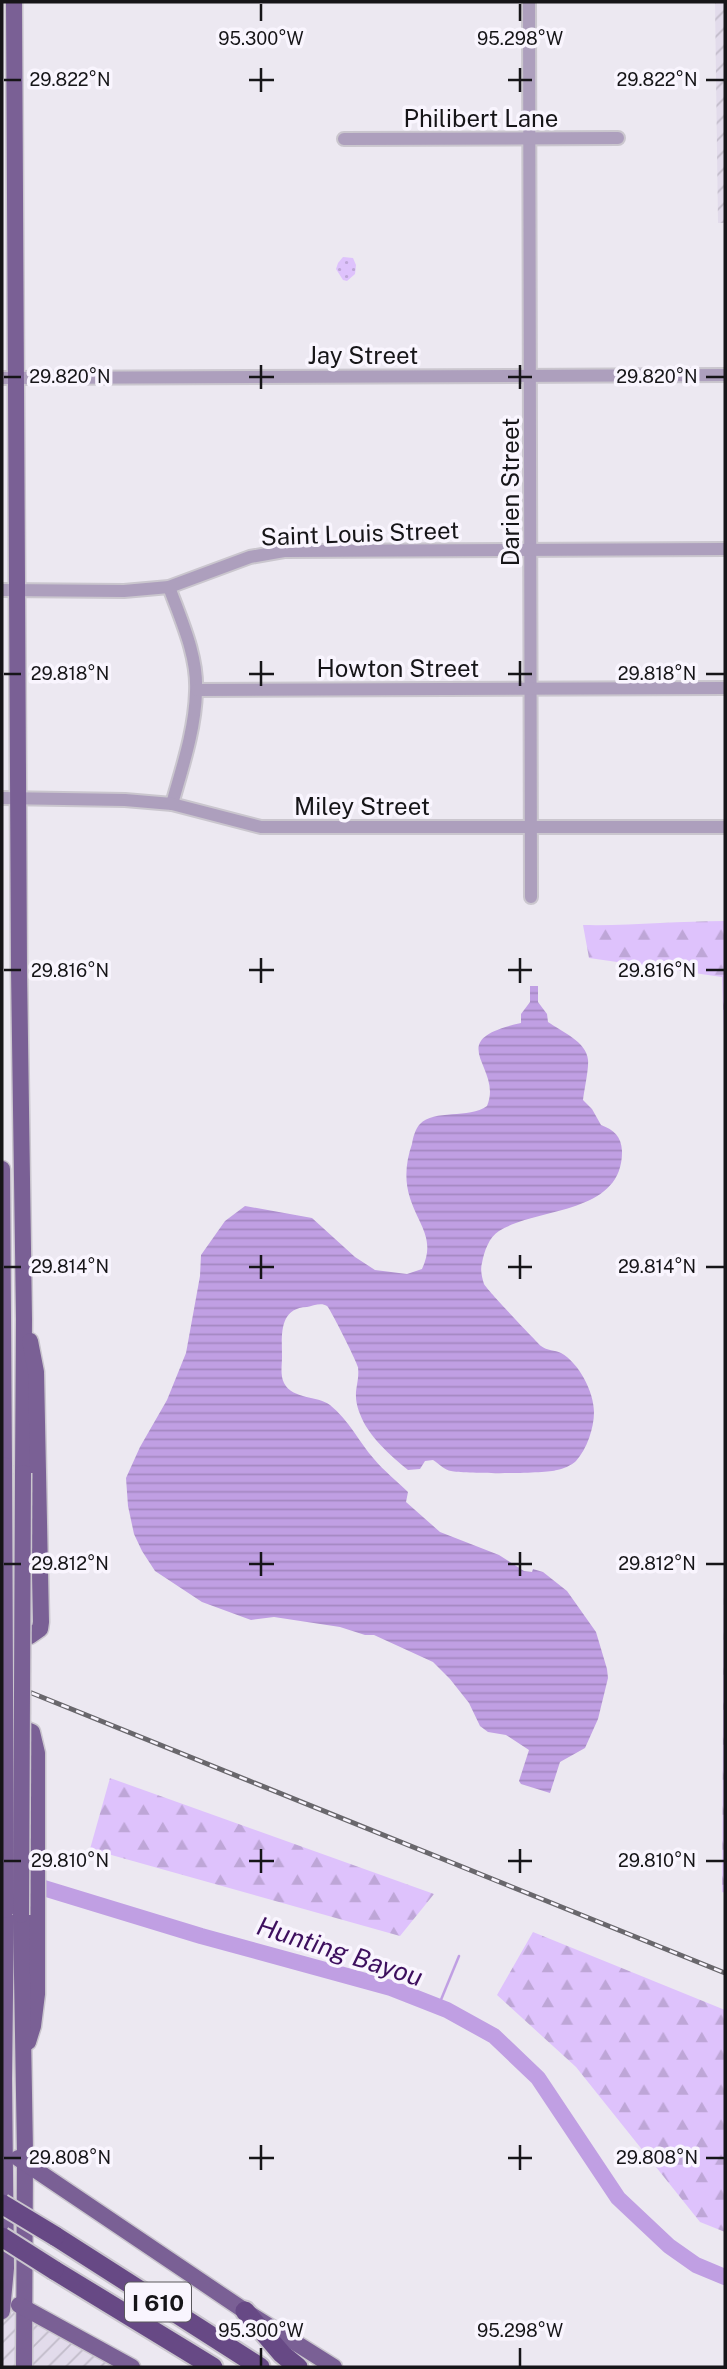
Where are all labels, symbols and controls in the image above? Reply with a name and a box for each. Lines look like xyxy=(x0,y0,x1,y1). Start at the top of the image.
text: 95.300°W xyxy=(218,28,304,49)
text: 95.298°W xyxy=(477,28,563,49)
text: 29.822°N xyxy=(29,69,111,90)
text: 29.822°N xyxy=(616,69,698,90)
street label: Philibert Lane xyxy=(404,104,558,132)
street label: Jay Street xyxy=(308,341,418,369)
text: 29.820°N xyxy=(29,366,111,387)
text: 29.820°N xyxy=(616,366,698,387)
street label: Darien Street xyxy=(496,418,524,566)
street label: Saint Louis Street xyxy=(260,516,460,550)
street label: Howton Street xyxy=(317,654,479,682)
text: 29.818°N xyxy=(31,663,109,684)
text: 29.818°N xyxy=(618,663,696,684)
street label: Miley Street xyxy=(294,792,430,820)
text: 29.816°N xyxy=(31,960,109,981)
text: 29.816°N xyxy=(618,960,696,981)
text: 29.814°N xyxy=(31,1256,109,1277)
text: 29.814°N xyxy=(618,1256,696,1277)
text: 29.812°N xyxy=(31,1553,109,1574)
text: 29.812°N xyxy=(618,1553,696,1574)
text: 29.810°N xyxy=(31,1850,109,1871)
text: 29.810°N xyxy=(618,1850,696,1871)
water label: Hunting Bayou xyxy=(253,1910,427,1992)
text: 29.808°N xyxy=(29,2147,111,2168)
text: 29.808°N xyxy=(616,2147,698,2168)
road number: I 610 xyxy=(125,2282,191,2322)
text: 95.300°W xyxy=(218,2320,304,2341)
text: 95.298°W xyxy=(477,2320,563,2341)

